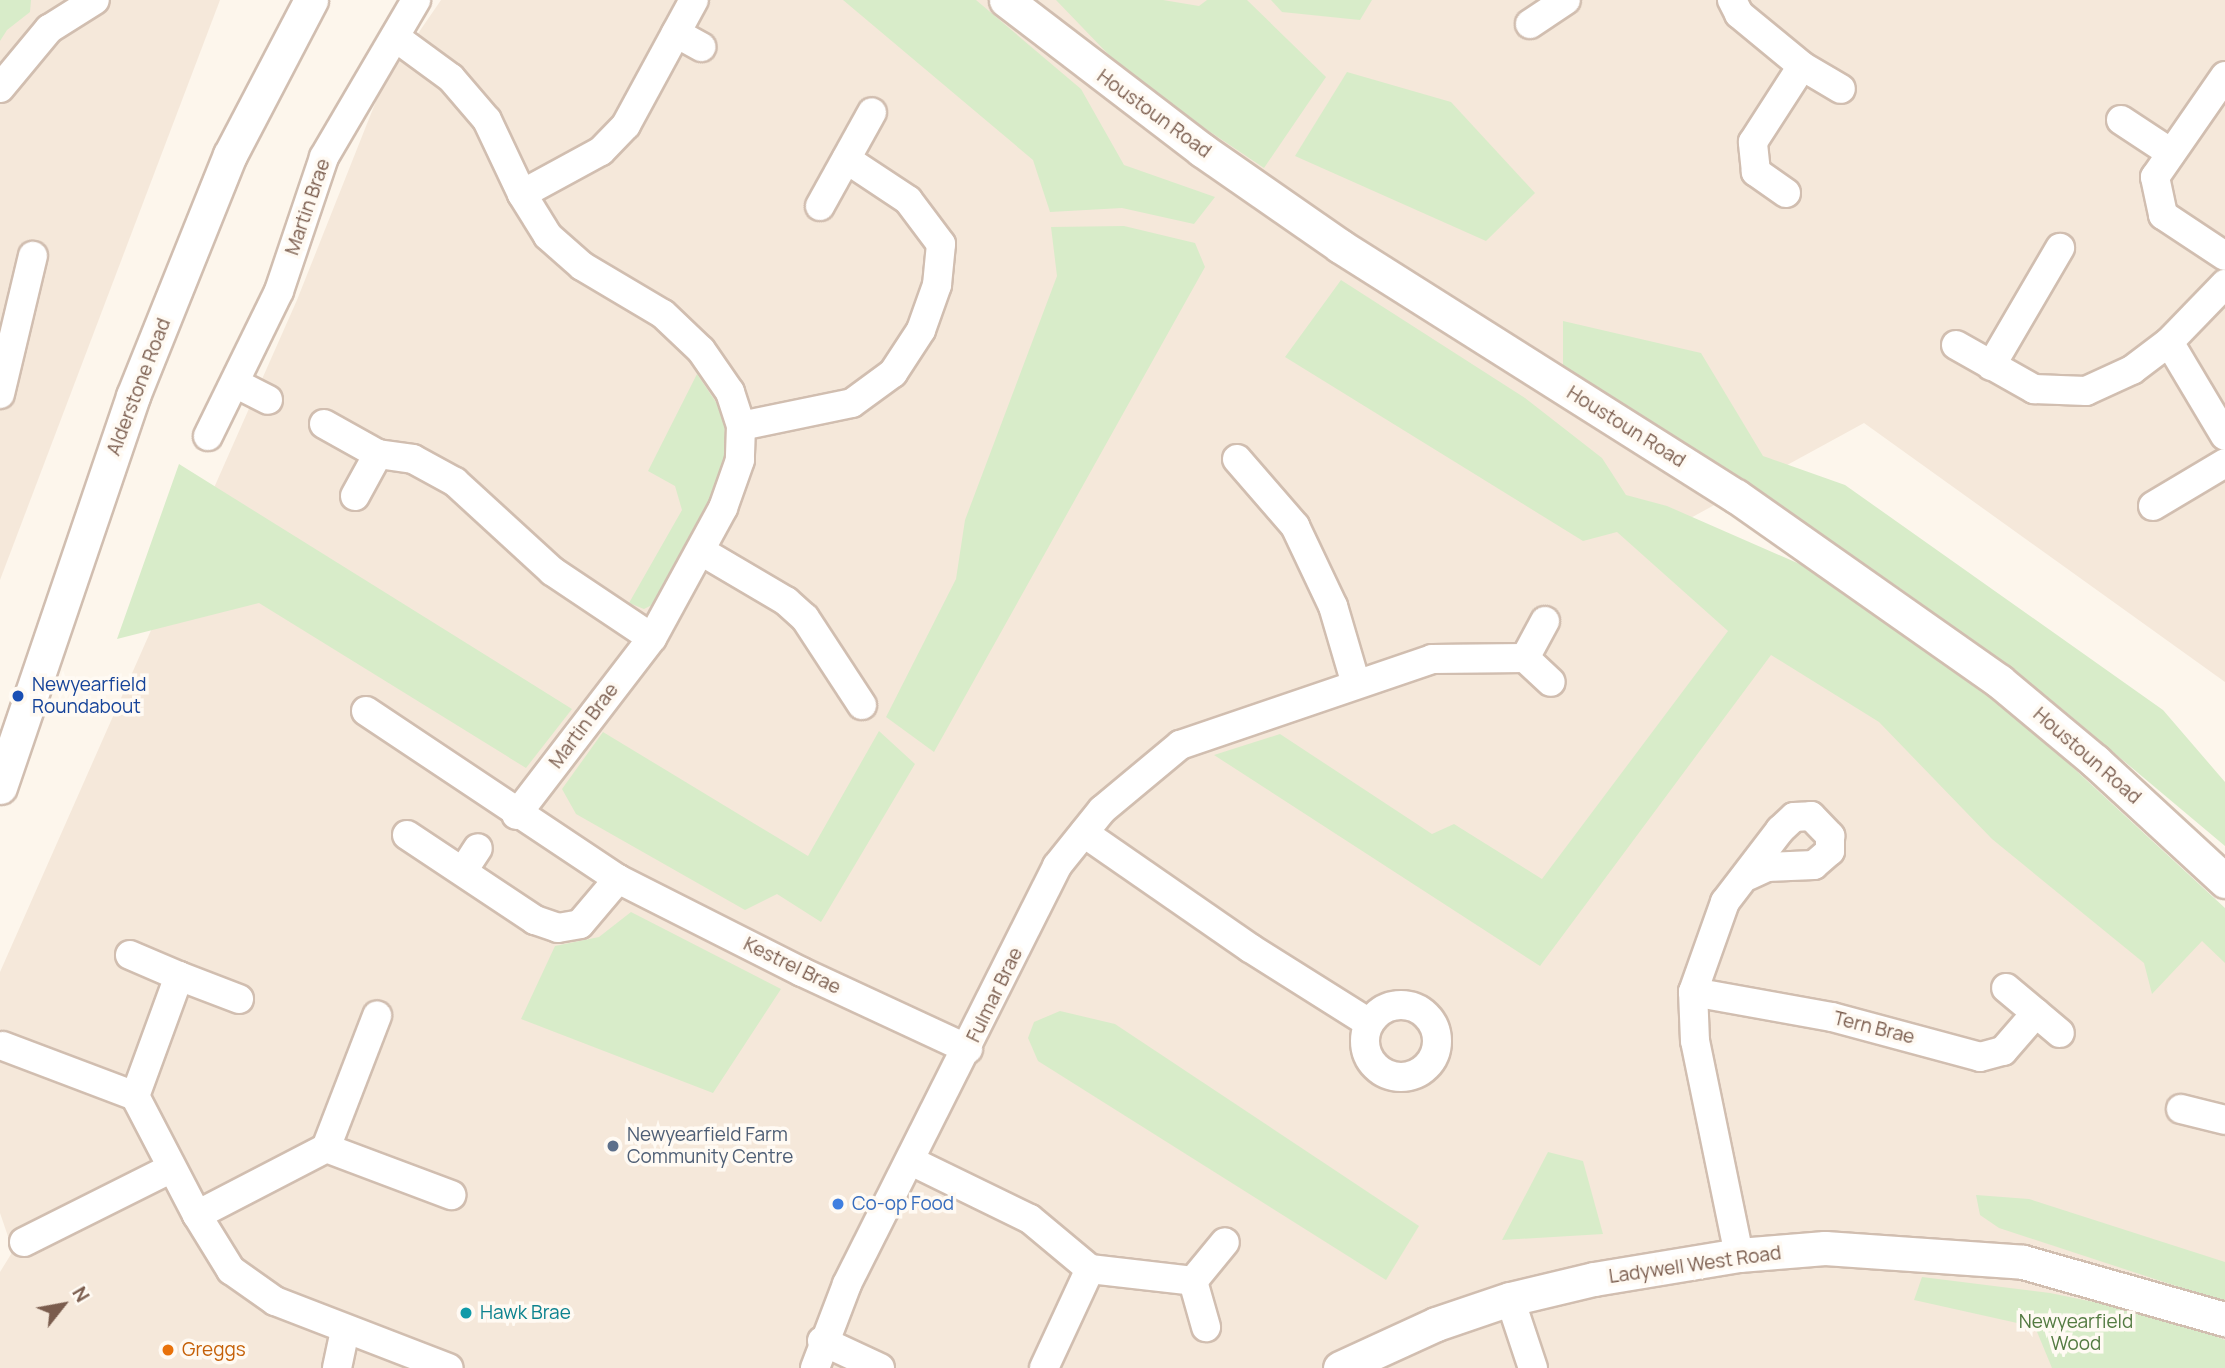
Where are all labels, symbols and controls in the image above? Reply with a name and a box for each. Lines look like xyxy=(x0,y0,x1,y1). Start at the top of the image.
street label: Houstoun Road xyxy=(1093,65,1215,163)
street label: Martin Brae xyxy=(281,156,335,258)
street label: Alderstone Road xyxy=(102,315,176,459)
street label: Houstoun Road xyxy=(1563,381,1689,473)
place label: Newyearfield Roundabout xyxy=(32,674,146,718)
street label: Martin Brae xyxy=(545,679,623,773)
marker: Newyearfield Roundabout xyxy=(10,688,26,704)
street label: Houstoun Road xyxy=(2028,703,2146,809)
street label: Kestrel Brae xyxy=(740,933,844,999)
street label: Fulmar Brae xyxy=(962,944,1028,1046)
street label: Tern Brae xyxy=(1831,1007,1917,1049)
place label: Newyearfield Farm Community Centre xyxy=(627,1124,793,1168)
marker: Newyearfield Farm Community Centre xyxy=(605,1138,621,1154)
place label: Co-op Food xyxy=(852,1193,954,1215)
marker: Co-op Food xyxy=(830,1196,846,1212)
street label: Ladywell West Road xyxy=(1607,1242,1783,1288)
north arrow xyxy=(28,1270,98,1340)
text: N xyxy=(66,1282,96,1307)
place label: Hawk Brae xyxy=(480,1302,571,1324)
marker: Hawk Brae xyxy=(458,1305,474,1321)
park label: Newyearfield Wood xyxy=(2019,1311,2133,1355)
place label: Greggs xyxy=(182,1339,246,1361)
marker: Greggs xyxy=(160,1342,176,1358)

